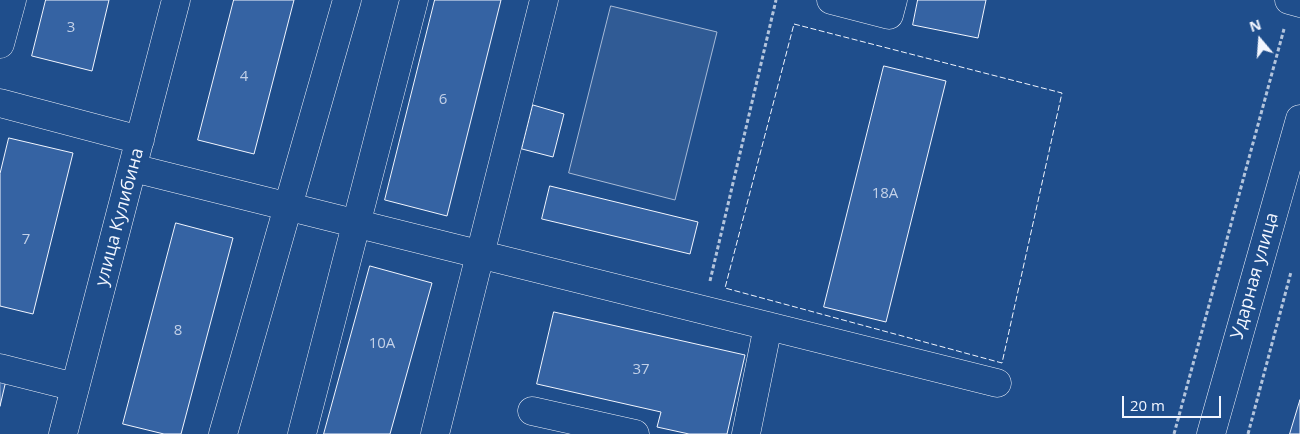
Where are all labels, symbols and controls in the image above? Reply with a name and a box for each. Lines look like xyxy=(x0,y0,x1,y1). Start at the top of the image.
text: N xyxy=(1247,14,1264,36)
north arrow xyxy=(1235,15,1285,65)
house number: 3 xyxy=(67,19,75,37)
house number: 4 xyxy=(240,68,248,86)
house number: 6 xyxy=(439,91,447,109)
street label: улица Кулибина xyxy=(91,146,149,288)
house number: 18А xyxy=(872,185,898,203)
street label: Ударная улица xyxy=(1227,210,1283,342)
house number: 7 xyxy=(22,231,30,249)
house number: 8 xyxy=(174,322,182,340)
house number: 10А xyxy=(369,335,395,353)
house number: 37 xyxy=(632,361,650,379)
scale bar xyxy=(1125,386,1224,418)
text: 20 m xyxy=(1130,395,1165,415)

